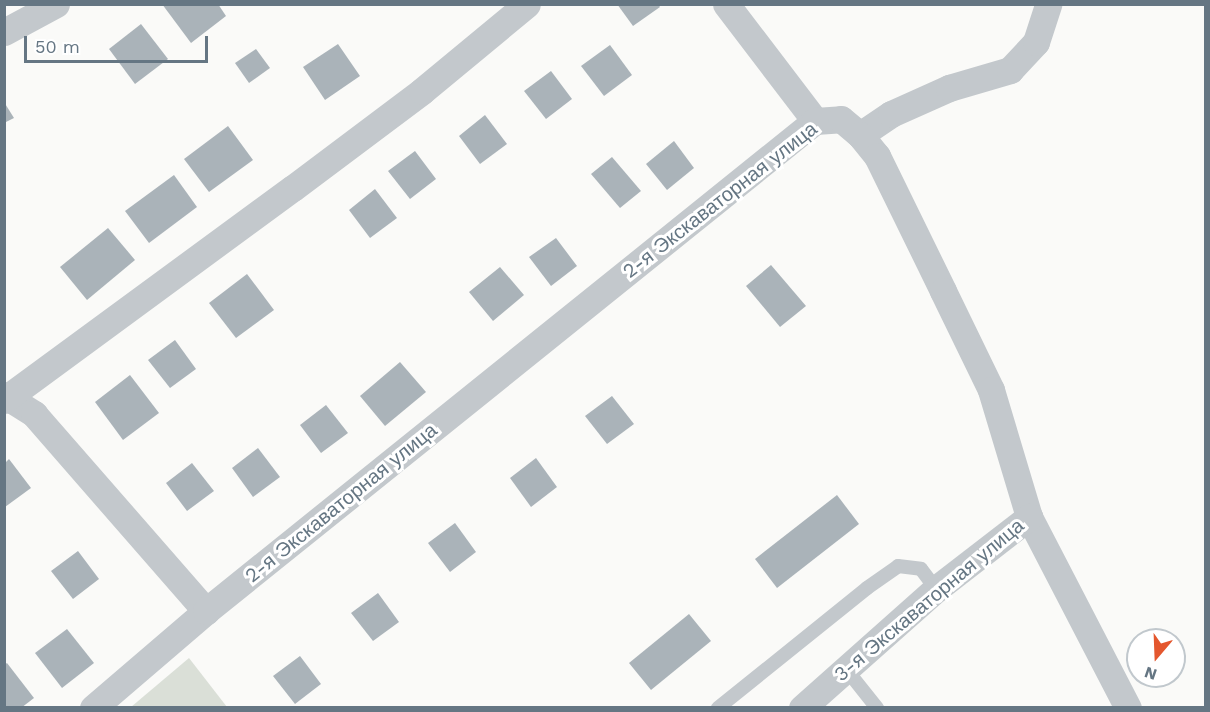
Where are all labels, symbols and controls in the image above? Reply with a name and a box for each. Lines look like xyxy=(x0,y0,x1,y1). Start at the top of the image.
scale bar xyxy=(27,24,212,62)
text: 50 m xyxy=(35,36,80,57)
street label: 2-я Экскаваторная улица xyxy=(618,117,822,283)
street label: 2-я Экскаваторная улица xyxy=(240,418,442,588)
street label: 3-я Экскаваторная улица xyxy=(829,514,1029,686)
north arrow xyxy=(1126,628,1186,688)
text: N xyxy=(1142,663,1159,685)

